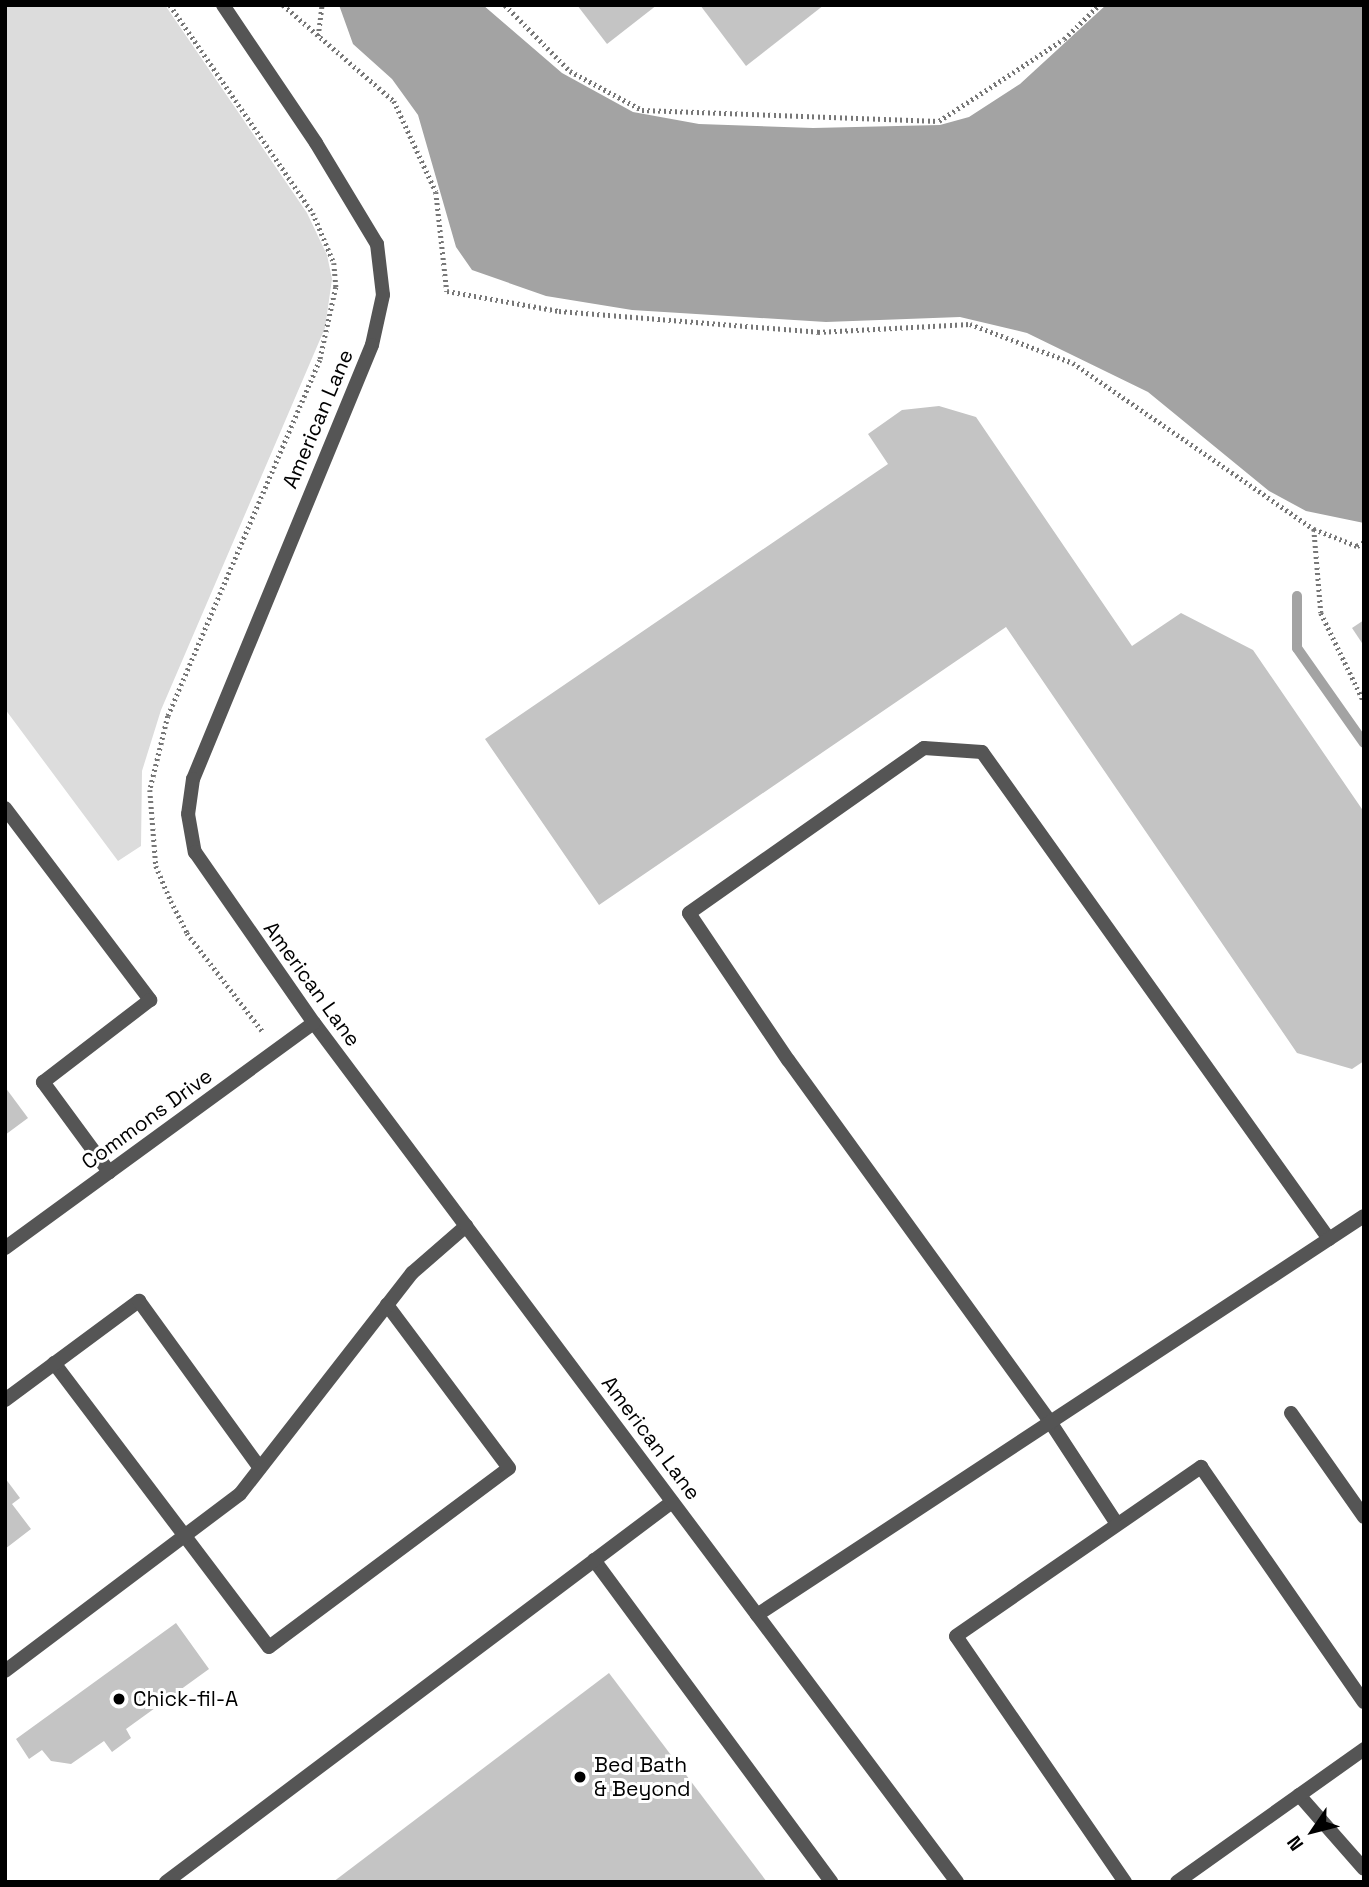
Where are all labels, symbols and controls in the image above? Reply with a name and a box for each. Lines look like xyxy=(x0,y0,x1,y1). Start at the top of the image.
street label: American Lane xyxy=(277,346,359,492)
street label: American Lane xyxy=(258,917,366,1051)
street label: Commons Drive xyxy=(77,1063,217,1175)
street label: American Lane xyxy=(596,1371,706,1505)
place label: Chick-fil-A xyxy=(133,1686,238,1712)
marker: Chick-fil-A xyxy=(111,1691,127,1707)
place label: Bed Bath & Beyond xyxy=(594,1752,691,1802)
marker: Bed Bath & Beyond xyxy=(572,1769,588,1785)
north arrow xyxy=(1278,1796,1348,1866)
text: N xyxy=(1282,1831,1309,1856)

